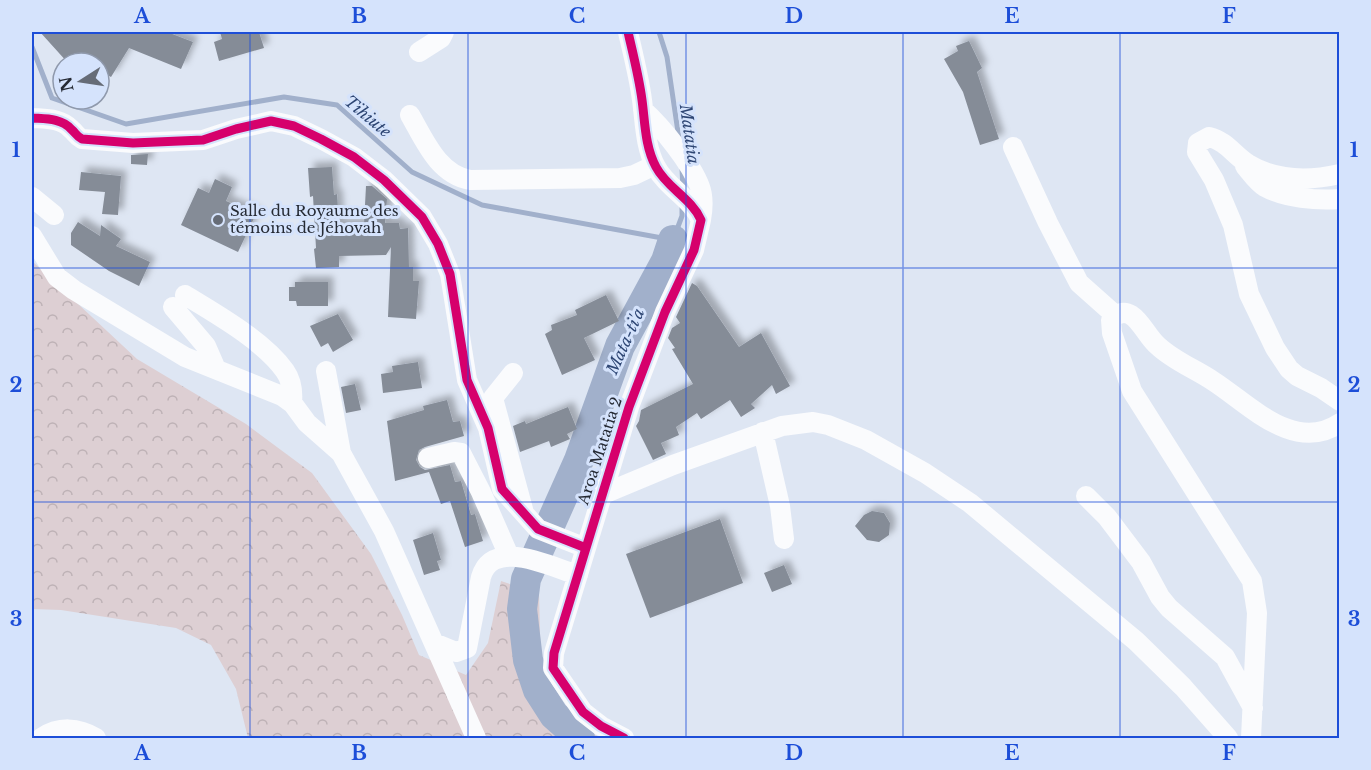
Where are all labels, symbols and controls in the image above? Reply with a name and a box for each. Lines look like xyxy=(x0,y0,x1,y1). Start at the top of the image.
text: A xyxy=(133,4,151,28)
text: B xyxy=(351,4,367,28)
text: C xyxy=(569,4,585,28)
text: D xyxy=(785,4,803,28)
text: E xyxy=(1004,4,1020,28)
text: F xyxy=(1222,4,1236,28)
north arrow xyxy=(51,51,111,111)
text: N xyxy=(55,75,78,94)
water label: Tihiute xyxy=(341,91,396,142)
water label: Matatia xyxy=(676,102,704,165)
text: 1 xyxy=(12,138,21,162)
text: 1 xyxy=(1350,138,1359,162)
place label: Salle du Royaume des témoins de Jéhovah xyxy=(230,201,399,237)
marker: Salle du Royaume des témoins de Jéhovah xyxy=(211,213,225,227)
water label: Mata-ti'a xyxy=(601,305,648,378)
text: 2 xyxy=(9,373,23,397)
text: 2 xyxy=(1347,373,1361,397)
street label: Aroa Matatia 2 xyxy=(573,395,626,508)
text: 3 xyxy=(10,607,22,631)
text: 3 xyxy=(1348,607,1360,631)
text: A xyxy=(133,741,151,765)
text: B xyxy=(351,741,367,765)
text: C xyxy=(569,741,585,765)
text: D xyxy=(785,741,803,765)
text: E xyxy=(1004,741,1020,765)
text: F xyxy=(1222,741,1236,765)

